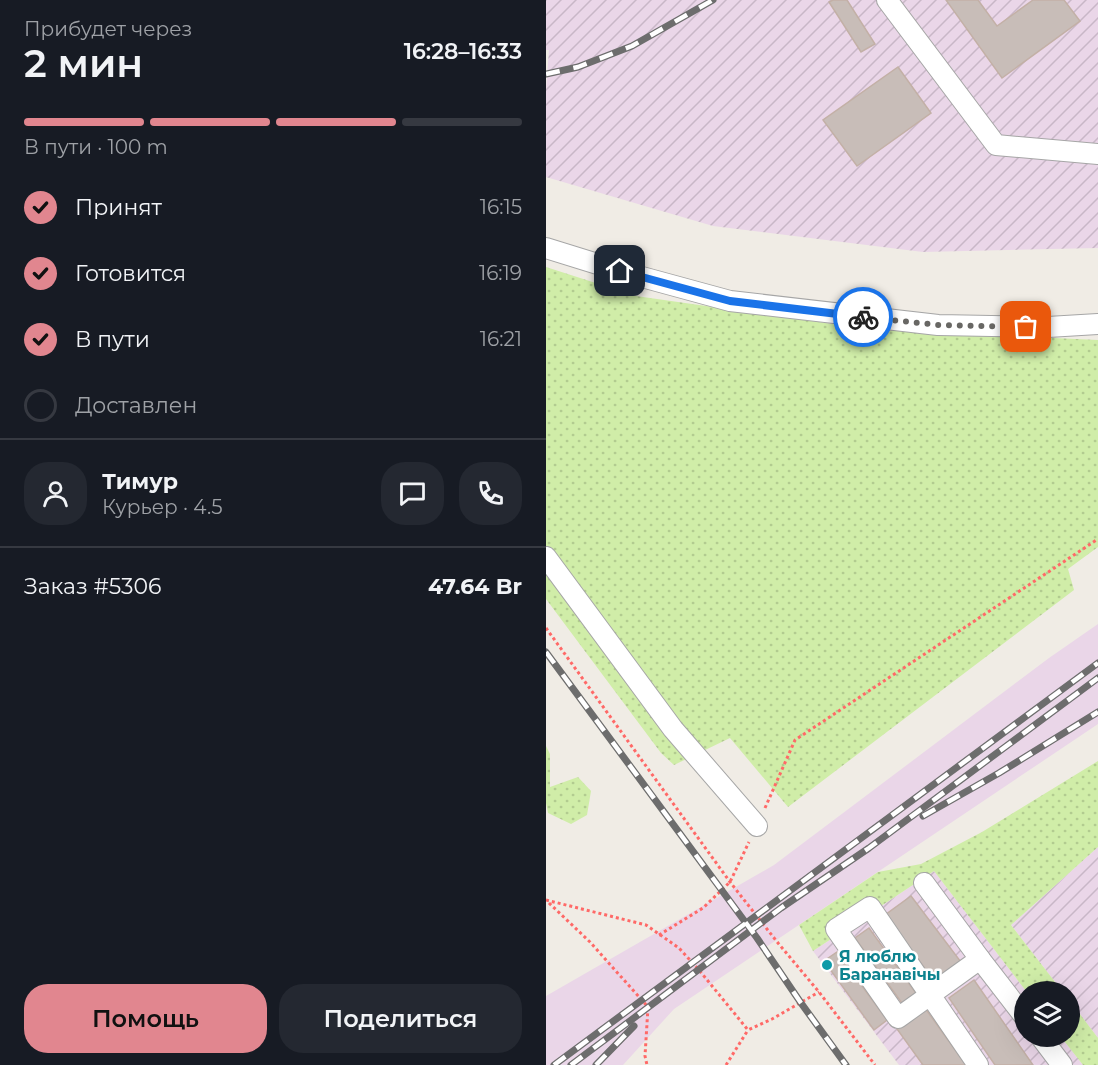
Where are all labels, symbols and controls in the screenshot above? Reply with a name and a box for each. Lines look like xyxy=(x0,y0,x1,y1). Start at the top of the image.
text: Прибудет через xyxy=(24,17,192,41)
text: 16:28–16:33 xyxy=(404,38,522,65)
text: 2 мин xyxy=(24,39,143,87)
text: В пути · 100 m xyxy=(24,135,168,159)
icon: check xyxy=(24,191,57,224)
text: Принят xyxy=(75,194,162,221)
text: 16:15 xyxy=(480,195,522,219)
pin xyxy=(594,245,645,296)
icon: home xyxy=(603,254,636,287)
icon: check xyxy=(24,257,57,290)
text: Готовится xyxy=(75,260,186,287)
text: 16:19 xyxy=(479,261,522,285)
courier xyxy=(833,287,893,347)
icon: bike xyxy=(847,301,880,334)
pin xyxy=(1000,301,1051,352)
icon: bag xyxy=(1009,310,1042,343)
icon: check xyxy=(24,323,57,356)
text: В пути xyxy=(75,326,150,353)
text: 16:21 xyxy=(480,327,522,351)
text: Доставлен xyxy=(75,392,197,419)
button: person xyxy=(24,462,87,525)
button: chat xyxy=(381,462,444,525)
button: phone xyxy=(459,462,522,525)
text: Тимур xyxy=(102,468,178,495)
text: Курьер · 4.5 xyxy=(102,495,222,519)
text: Заказ #5306 xyxy=(24,573,161,600)
text: 47.64 Br xyxy=(428,573,522,600)
place label: Я люблю Баранавічы xyxy=(839,947,941,984)
marker: Я люблю Баранавічы xyxy=(820,958,834,972)
map controls xyxy=(1014,981,1080,1047)
button: layers xyxy=(1014,981,1080,1047)
button: Помощь xyxy=(24,984,267,1053)
button: Поделиться xyxy=(279,984,522,1053)

